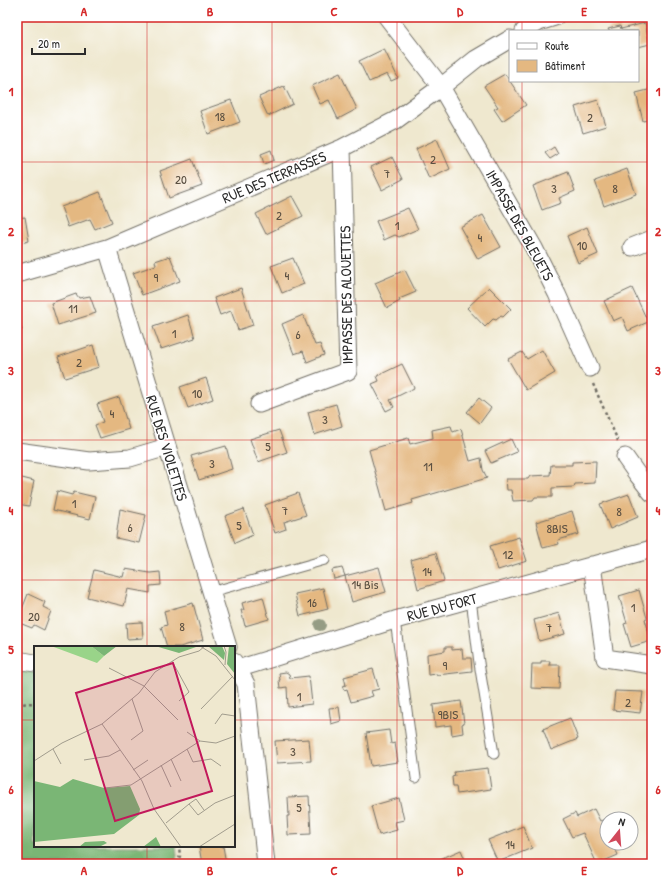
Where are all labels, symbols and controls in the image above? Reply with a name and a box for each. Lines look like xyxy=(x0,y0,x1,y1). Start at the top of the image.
text: A xyxy=(81,2,88,20)
text: B xyxy=(207,2,214,20)
text: C xyxy=(330,2,338,20)
text: D xyxy=(457,2,464,20)
text: E xyxy=(581,2,587,20)
scale bar xyxy=(32,30,85,56)
legend xyxy=(509,30,639,82)
text: 20 m xyxy=(38,35,60,52)
text: Route xyxy=(545,37,569,54)
text: Bâtiment xyxy=(545,57,586,74)
text: 1 xyxy=(9,82,14,100)
text: 1 xyxy=(656,82,661,100)
house number: 18 xyxy=(215,107,226,125)
house number: 2 xyxy=(587,108,593,126)
street label: RUE DES TERRASSES xyxy=(219,146,329,208)
house number: 2 xyxy=(430,150,436,168)
house number: 7 xyxy=(384,164,390,182)
street label: IMPASSE DES BLEUETS xyxy=(481,166,559,284)
house number: 20 xyxy=(175,170,187,188)
house number: 3 xyxy=(551,179,557,197)
house number: 8 xyxy=(612,179,618,197)
house number: 2 xyxy=(276,206,282,224)
house number: 1 xyxy=(395,216,400,234)
text: 2 xyxy=(8,222,15,240)
text: 2 xyxy=(655,222,662,240)
street label: IMPASSE DES ALOUETTES xyxy=(334,225,358,364)
house number: 4 xyxy=(478,228,483,246)
house number: 10 xyxy=(577,236,587,254)
house number: 4 xyxy=(285,266,290,284)
house number: 9 xyxy=(154,268,159,286)
house number: 11 xyxy=(68,299,78,317)
house number: 1 xyxy=(172,324,177,342)
house number: 6 xyxy=(295,325,301,343)
house number: 2 xyxy=(76,353,82,371)
text: 3 xyxy=(8,361,14,379)
text: 3 xyxy=(655,361,661,379)
house number: 10 xyxy=(192,384,202,402)
street label: RUE DES VIOLETTES xyxy=(141,393,193,503)
house number: 4 xyxy=(110,404,115,422)
house number: 3 xyxy=(322,410,328,428)
house number: 5 xyxy=(265,437,271,455)
house number: 3 xyxy=(209,454,215,472)
house number: 11 xyxy=(423,457,433,475)
house number: 1 xyxy=(72,494,77,512)
text: 4 xyxy=(9,501,14,519)
house number: 7 xyxy=(282,501,288,519)
text: 4 xyxy=(656,501,661,519)
house number: 8 xyxy=(616,502,622,520)
house number: 5 xyxy=(236,516,242,534)
house number: 6 xyxy=(127,518,133,536)
house number: 8BIS xyxy=(546,519,568,537)
house number: 12 xyxy=(503,545,513,563)
house number: 14 xyxy=(422,562,432,580)
house number: 14 Bis xyxy=(351,575,379,593)
street label: RUE DU FORT xyxy=(405,587,480,626)
house number: 16 xyxy=(307,593,317,611)
house number: 1 xyxy=(631,598,636,616)
house number: 20 xyxy=(28,607,40,625)
house number: 8 xyxy=(179,617,185,635)
house number: 7 xyxy=(546,618,552,636)
text: 5 xyxy=(8,640,14,658)
text: 5 xyxy=(655,640,661,658)
inset map xyxy=(34,646,235,847)
house number: 9 xyxy=(443,656,448,674)
house number: 1 xyxy=(297,687,302,705)
house number: 2 xyxy=(625,693,631,711)
house number: 9BIS xyxy=(438,705,458,723)
house number: 3 xyxy=(290,742,296,760)
text: 6 xyxy=(8,780,14,798)
text: 6 xyxy=(655,780,661,798)
house number: 5 xyxy=(296,798,302,816)
north arrow xyxy=(599,811,639,851)
text: N xyxy=(617,814,627,829)
house number: 14 xyxy=(505,835,515,853)
text: A xyxy=(81,861,88,879)
text: B xyxy=(207,861,214,879)
text: C xyxy=(330,861,338,879)
text: D xyxy=(457,861,464,879)
text: E xyxy=(581,861,587,879)

